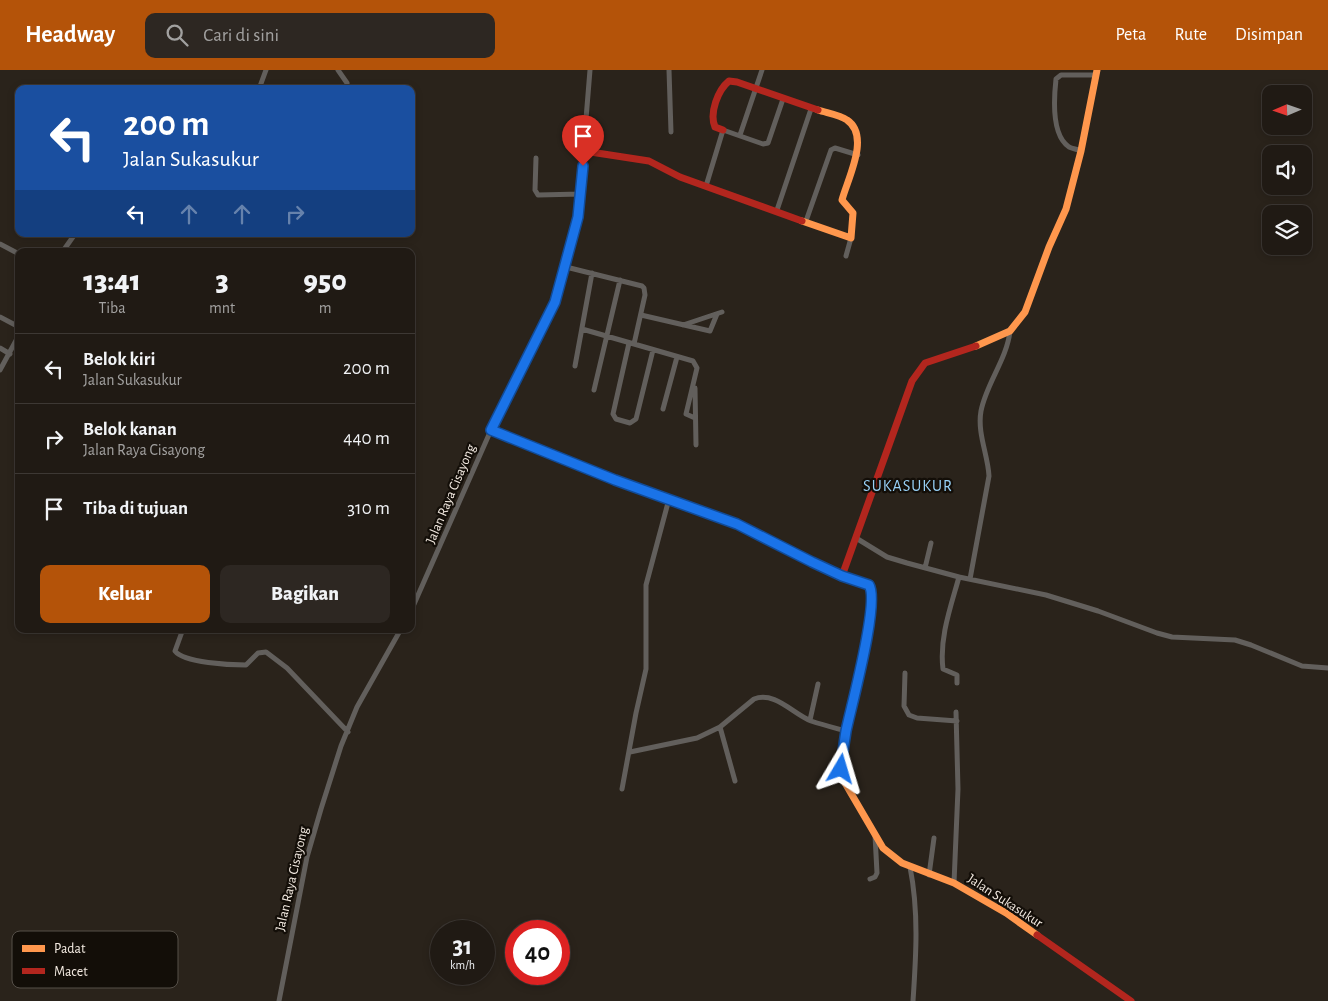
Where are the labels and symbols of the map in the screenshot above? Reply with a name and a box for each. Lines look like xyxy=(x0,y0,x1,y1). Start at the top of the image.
north arrow xyxy=(1262,85,1312,135)
pin xyxy=(562,115,604,166)
street label: Jalan Raya Cisayong xyxy=(424,442,478,546)
district label: SUKASUKUR xyxy=(863,478,953,494)
position arrow xyxy=(814,742,866,794)
street label: Jalan Raya Cisayong xyxy=(273,825,311,933)
street label: Jalan Sukasukur xyxy=(965,872,1045,931)
speed limit sign: 40 xyxy=(505,920,570,985)
legend xyxy=(12,931,178,988)
text: Padat xyxy=(54,942,86,956)
text: Macet xyxy=(54,965,88,979)

